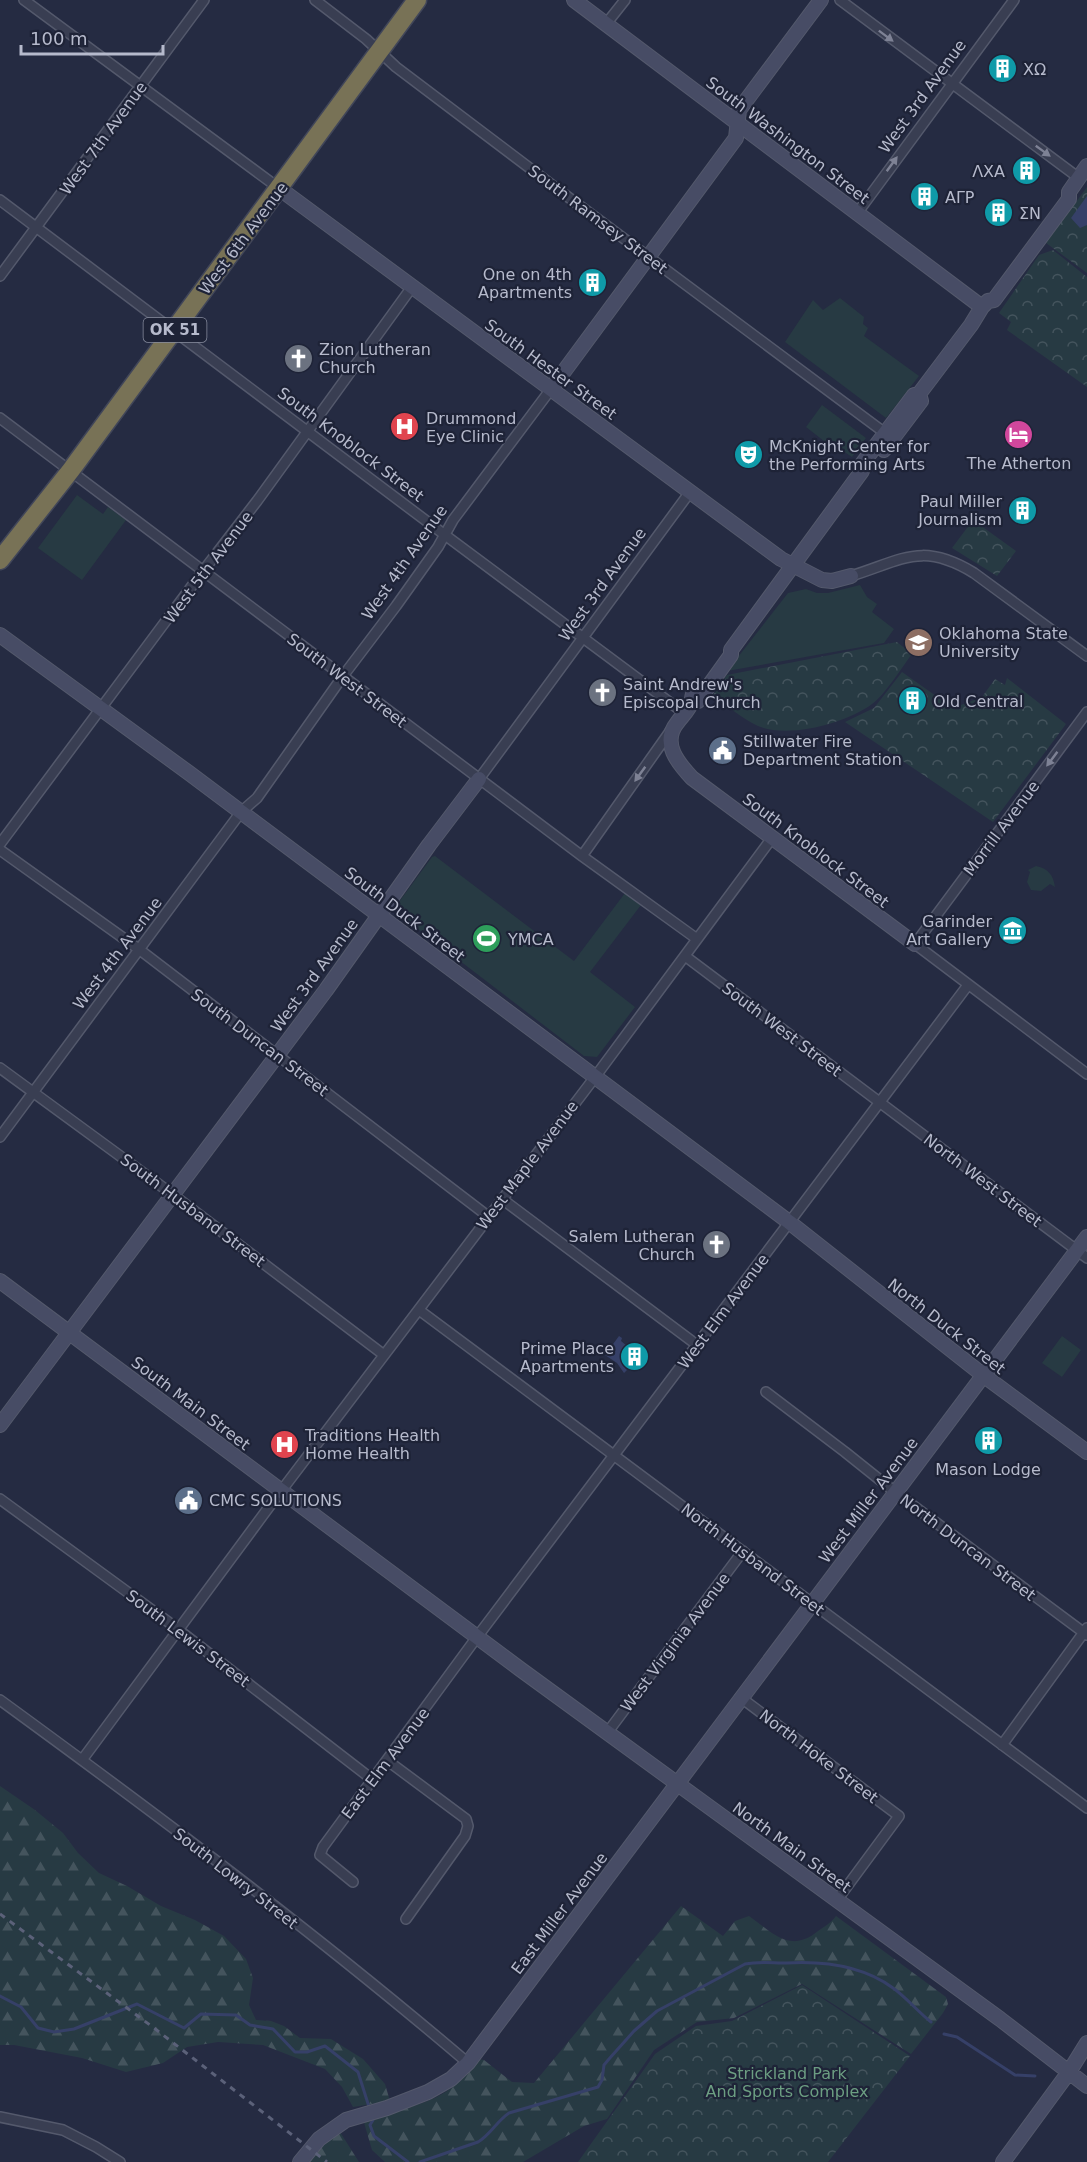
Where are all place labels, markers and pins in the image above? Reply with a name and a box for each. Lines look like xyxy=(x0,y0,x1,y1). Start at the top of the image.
building icon: XΩ xyxy=(986,53,1018,85)
place label: XΩ xyxy=(1023,60,1046,79)
building icon: ΛXA xyxy=(1010,155,1042,187)
place label: ΛXA xyxy=(972,162,1005,181)
building icon: AΓP xyxy=(908,181,940,213)
place label: AΓP xyxy=(945,188,975,207)
building icon: ΣN xyxy=(982,197,1014,229)
place label: ΣN xyxy=(1019,204,1041,223)
place label: One on 4th Apartments xyxy=(478,265,572,302)
building icon: One on 4th Apartments xyxy=(577,267,609,299)
place label: Zion Lutheran Church xyxy=(319,340,431,377)
church icon: Zion Lutheran Church xyxy=(282,342,314,374)
place label: Drummond Eye Clinic xyxy=(426,409,516,446)
hospital icon: Drummond Eye Clinic xyxy=(389,411,421,443)
hotel icon: The Atherton xyxy=(1003,419,1035,451)
place label: McKnight Center for the Performing Arts xyxy=(769,437,930,474)
theatre icon: McKnight Center for the Performing Arts xyxy=(732,439,764,471)
place label: The Atherton xyxy=(966,454,1071,473)
place label: Paul Miller Journalism xyxy=(917,492,1002,529)
building icon: Paul Miller Journalism xyxy=(1007,494,1039,526)
place label: Oklahoma State University xyxy=(939,624,1068,661)
school or university icon: Oklahoma State University xyxy=(902,626,934,658)
place label: Saint Andrew's Episcopal Church xyxy=(623,675,761,712)
church icon: Saint Andrew's Episcopal Church xyxy=(586,677,618,709)
building icon: Old Central xyxy=(896,685,928,717)
place label: Old Central xyxy=(933,692,1024,711)
place label: Stillwater Fire Department Station xyxy=(743,732,902,769)
public building icon: Stillwater Fire Department Station xyxy=(706,734,738,766)
place label: Garinder Art Gallery xyxy=(906,912,992,949)
museum icon: Garinder Art Gallery xyxy=(997,914,1029,946)
sports icon: YMCA xyxy=(471,923,503,955)
place label: YMCA xyxy=(507,930,554,949)
place label: Salem Lutheran Church xyxy=(569,1227,695,1264)
church icon: Salem Lutheran Church xyxy=(700,1229,732,1261)
place label: Prime Place Apartments xyxy=(520,1339,614,1376)
building icon: Prime Place Apartments xyxy=(619,1341,651,1373)
building icon: Mason Lodge xyxy=(972,1425,1004,1457)
place label: Traditions Health Home Health xyxy=(304,1426,440,1463)
hospital icon: Traditions Health Home Health xyxy=(268,1428,300,1460)
place label: Mason Lodge xyxy=(935,1460,1041,1479)
public building icon: CMC SOLUTIONS xyxy=(172,1484,204,1516)
place label: CMC SOLUTIONS xyxy=(209,1491,342,1510)

